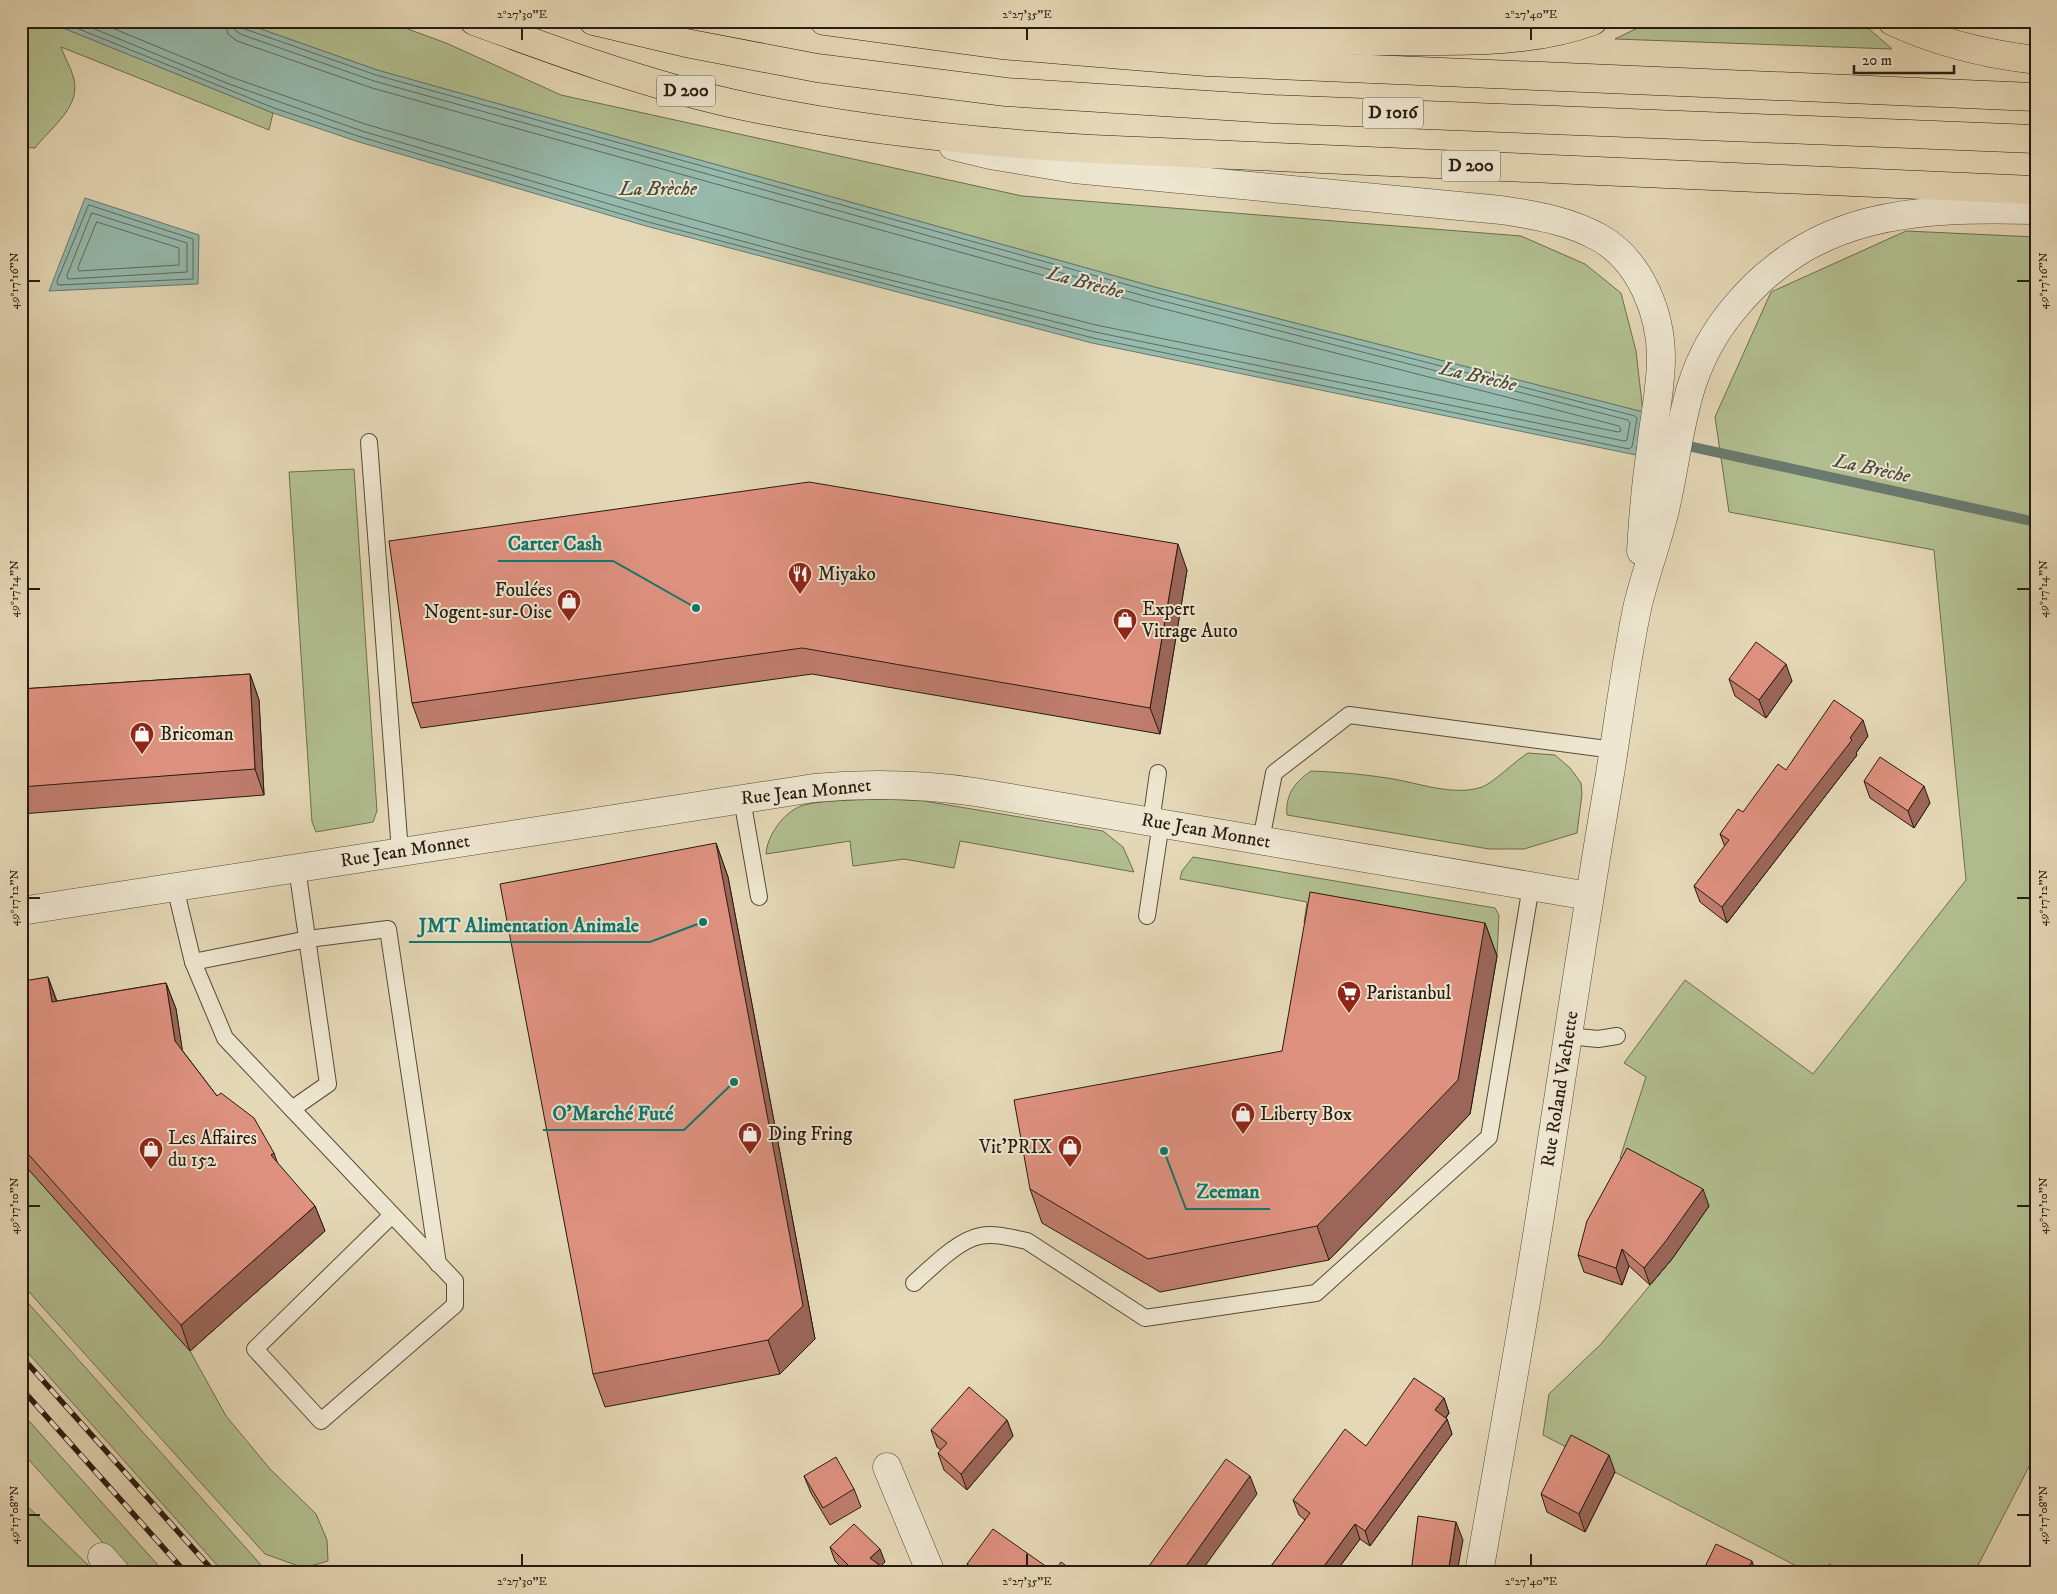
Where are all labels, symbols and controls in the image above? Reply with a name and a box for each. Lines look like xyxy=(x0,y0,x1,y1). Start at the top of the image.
text: 2°27'30"E xyxy=(497,7,548,22)
text: 2°27'35"E xyxy=(1002,7,1052,22)
text: 2°27'40"E xyxy=(1505,7,1558,22)
scale bar xyxy=(1854,42,1954,74)
text: 20 m xyxy=(1862,51,1892,70)
road number: D 200 xyxy=(657,76,715,106)
road number: D 1016 xyxy=(1363,98,1423,128)
road number: D 200 xyxy=(1442,150,1500,182)
water label: La Brèche xyxy=(618,177,698,202)
text: 49°17'16"N xyxy=(7,252,22,309)
text: 49°17'16"N xyxy=(2036,252,2051,309)
water label: La Brèche xyxy=(1043,261,1127,305)
water label: La Brèche xyxy=(1436,356,1520,398)
water label: La Brèche xyxy=(1831,449,1914,490)
callout: Carter Cash xyxy=(498,526,613,561)
text: Carter Cash xyxy=(508,532,603,557)
text: 49°17'14"N xyxy=(7,560,22,618)
text: 49°17'14"N xyxy=(2036,560,2051,618)
restaurant icon: Miyako xyxy=(787,561,813,595)
place label: Miyako xyxy=(818,563,876,586)
place label: Foulées Nogent-sur-Oise xyxy=(424,579,552,624)
shop icon: Foulées Nogent-sur-Oise xyxy=(556,588,582,622)
place label: Expert Vitrage Auto xyxy=(1141,598,1238,643)
shop icon: Expert Vitrage Auto xyxy=(1112,607,1138,641)
shop icon: Bricoman xyxy=(129,721,155,755)
place label: Bricoman xyxy=(160,723,234,746)
street label: Rue Jean Monnet xyxy=(740,774,872,810)
street label: Rue Jean Monnet xyxy=(1139,808,1273,854)
street label: Rue Jean Monnet xyxy=(339,829,471,873)
text: 49°17'12"N xyxy=(7,870,22,926)
text: 49°17'12"N xyxy=(2036,870,2051,926)
callout: JMT Alimentation Animale xyxy=(409,907,650,942)
text: JMT Alimentation Animale xyxy=(417,914,640,939)
supermarket icon: Paristanbul xyxy=(1336,980,1362,1014)
place label: Paristanbul xyxy=(1366,982,1452,1005)
street label: Rue Roland Vachette xyxy=(1536,1009,1584,1169)
callout: O'Marché Futé xyxy=(543,1095,684,1130)
shop icon: Liberty Box xyxy=(1230,1101,1256,1135)
text: O'Marché Futé xyxy=(552,1102,674,1127)
place label: Liberty Box xyxy=(1260,1103,1353,1126)
shop icon: Ding Fring xyxy=(737,1121,763,1155)
place label: Ding Fring xyxy=(768,1123,853,1146)
place label: Les Affaires du 152 xyxy=(168,1127,257,1172)
shop icon: Vit'PRIX xyxy=(1057,1134,1083,1168)
shop icon: Les Affaires du 152 xyxy=(138,1136,164,1170)
place label: Vit'PRIX xyxy=(978,1136,1052,1159)
callout: Zeeman xyxy=(1186,1174,1270,1209)
text: 49°17'10"N xyxy=(7,1177,22,1235)
text: 49°17'10"N xyxy=(2036,1177,2051,1235)
text: Zeeman xyxy=(1196,1180,1260,1205)
text: 49°17'08"N xyxy=(7,1485,22,1544)
text: 49°17'08"N xyxy=(2036,1485,2051,1544)
text: 2°27'30"E xyxy=(497,1574,548,1589)
text: 2°27'35"E xyxy=(1002,1574,1052,1589)
text: 2°27'40"E xyxy=(1505,1574,1558,1589)

